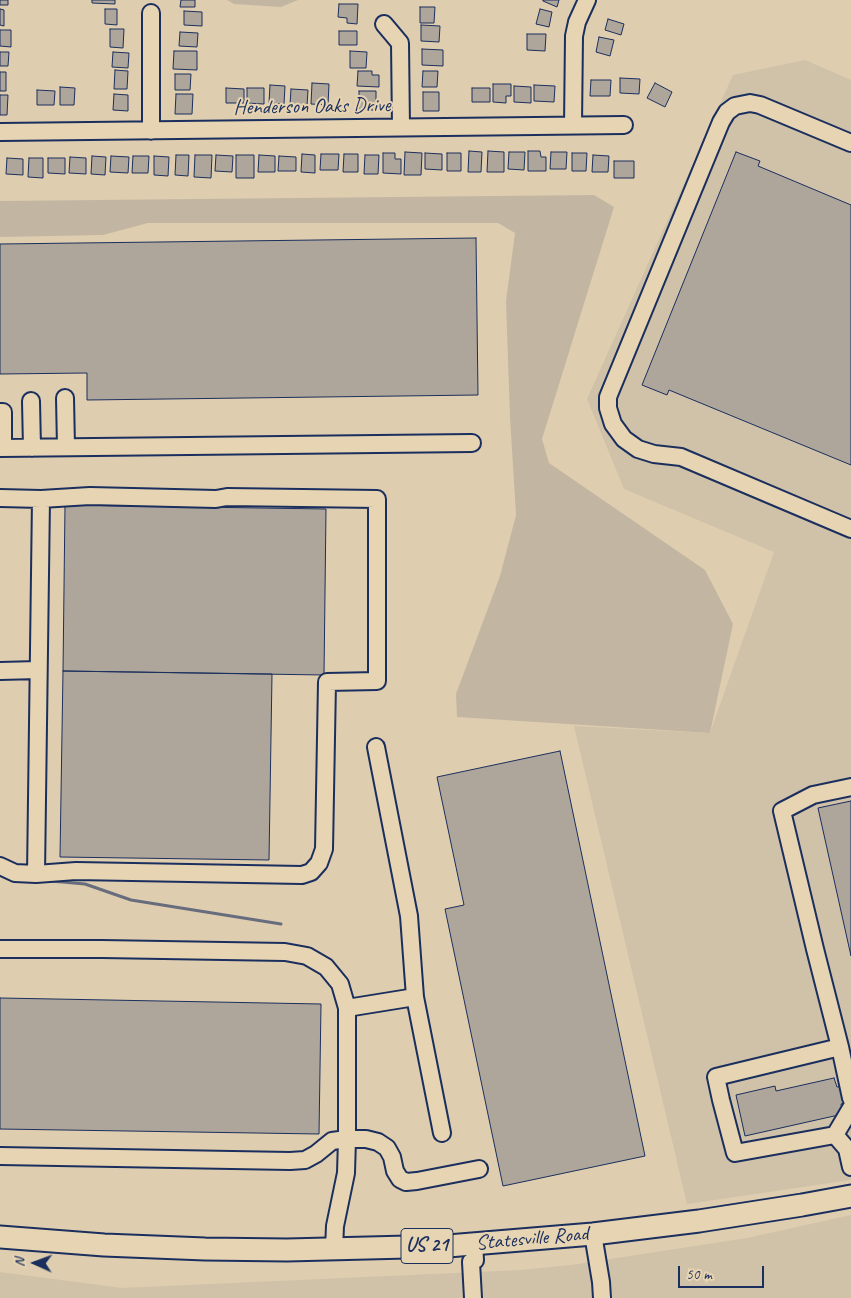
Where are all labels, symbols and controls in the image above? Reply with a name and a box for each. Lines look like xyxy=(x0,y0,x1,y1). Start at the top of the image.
street label: Henderson Oaks Drive xyxy=(233,93,391,121)
street label: Statesville Road xyxy=(475,1222,589,1256)
road number: US 21 xyxy=(401,1228,453,1264)
north arrow xyxy=(10,1238,60,1288)
scale bar xyxy=(681,1256,767,1288)
text: N xyxy=(11,1258,28,1267)
text: 50 m xyxy=(686,1265,712,1284)

